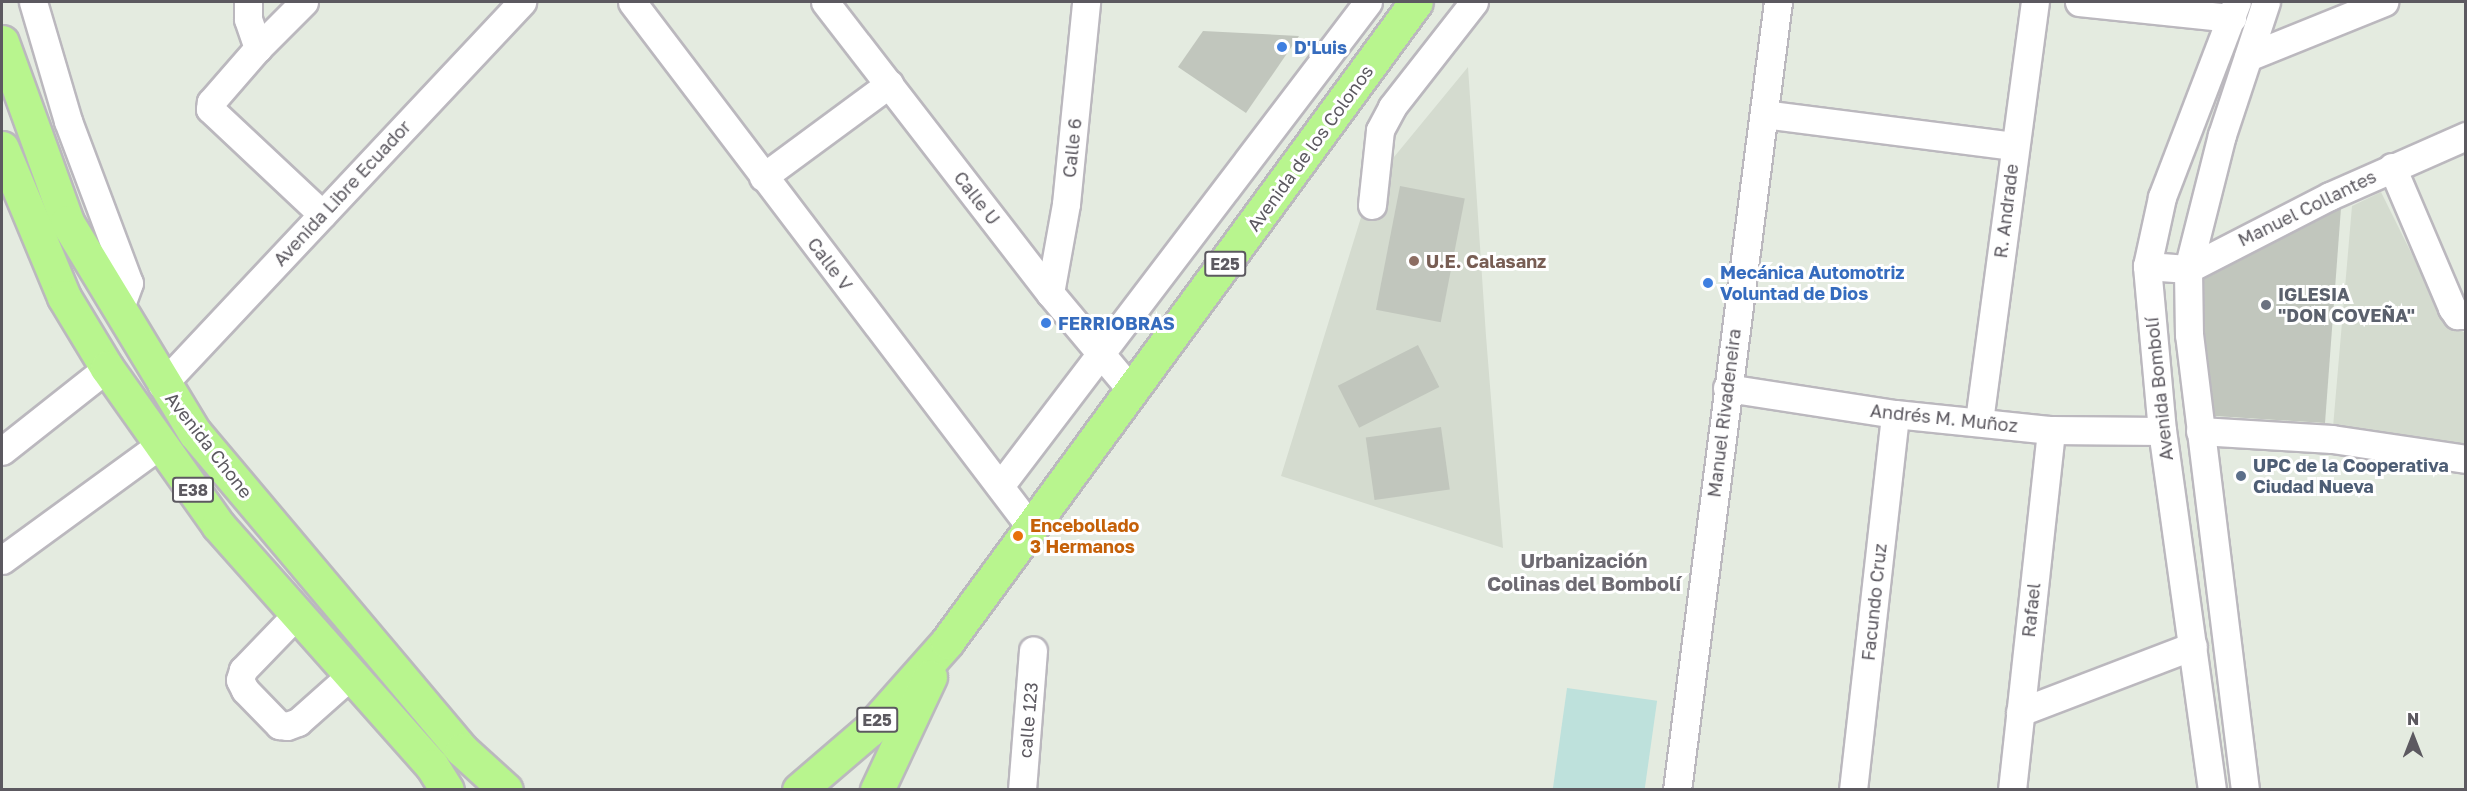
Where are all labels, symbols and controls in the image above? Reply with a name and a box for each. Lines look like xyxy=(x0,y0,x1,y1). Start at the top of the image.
place label: D'Luis xyxy=(1294,36,1347,58)
marker: D'Luis xyxy=(1275,40,1289,54)
street label: Avenida de los Colonos xyxy=(1242,61,1378,235)
street label: Avenida Libre Ecuador xyxy=(269,116,415,270)
street label: Calle 6 xyxy=(1058,117,1086,179)
street label: R. Andrade xyxy=(1990,163,2022,259)
street label: Manuel Collantes xyxy=(2234,165,2380,251)
street label: Calle U xyxy=(949,167,1005,229)
street label: Calle V xyxy=(803,233,857,295)
place label: U.E. Calasanz xyxy=(1426,250,1546,272)
road number: E25 xyxy=(1204,251,1246,277)
marker: U.E. Calasanz xyxy=(1407,254,1421,268)
place label: Mecánica Automotriz Voluntad de Dios xyxy=(1720,262,1905,304)
marker: Mecánica Automotriz Voluntad de Dios xyxy=(1701,276,1715,290)
place label: IGLESIA "DON COVEÑA" xyxy=(2278,284,2415,326)
marker: IGLESIA "DON COVEÑA" xyxy=(2259,298,2273,312)
place label: FERRIOBRAS xyxy=(1058,312,1175,334)
marker: FERRIOBRAS xyxy=(1039,316,1053,330)
street label: Avenida Bombolí xyxy=(2141,316,2177,462)
street label: Manuel Rivadeneira xyxy=(1703,327,1745,499)
street label: Avenida Chone xyxy=(161,388,257,502)
street label: Andrés M. Muñoz xyxy=(1869,400,2019,436)
place label: UPC de la Cooperativa Ciudad Nueva xyxy=(2253,455,2449,498)
marker: UPC de la Cooperativa Ciudad Nueva xyxy=(2234,469,2248,483)
road number: E38 xyxy=(172,477,214,503)
place label: Encebollado 3 Hermanos xyxy=(1030,515,1139,558)
marker: Encebollado 3 Hermanos xyxy=(1011,529,1025,543)
street label: Facundo Cruz xyxy=(1857,542,1891,662)
district label: Urbanización Colinas del Bombolí xyxy=(1487,549,1681,596)
street label: Rafael xyxy=(2017,582,2045,638)
street label: calle 123 xyxy=(1014,681,1042,759)
road number: E25 xyxy=(856,707,898,733)
north arrow xyxy=(2383,707,2443,767)
text: N xyxy=(2407,709,2419,729)

